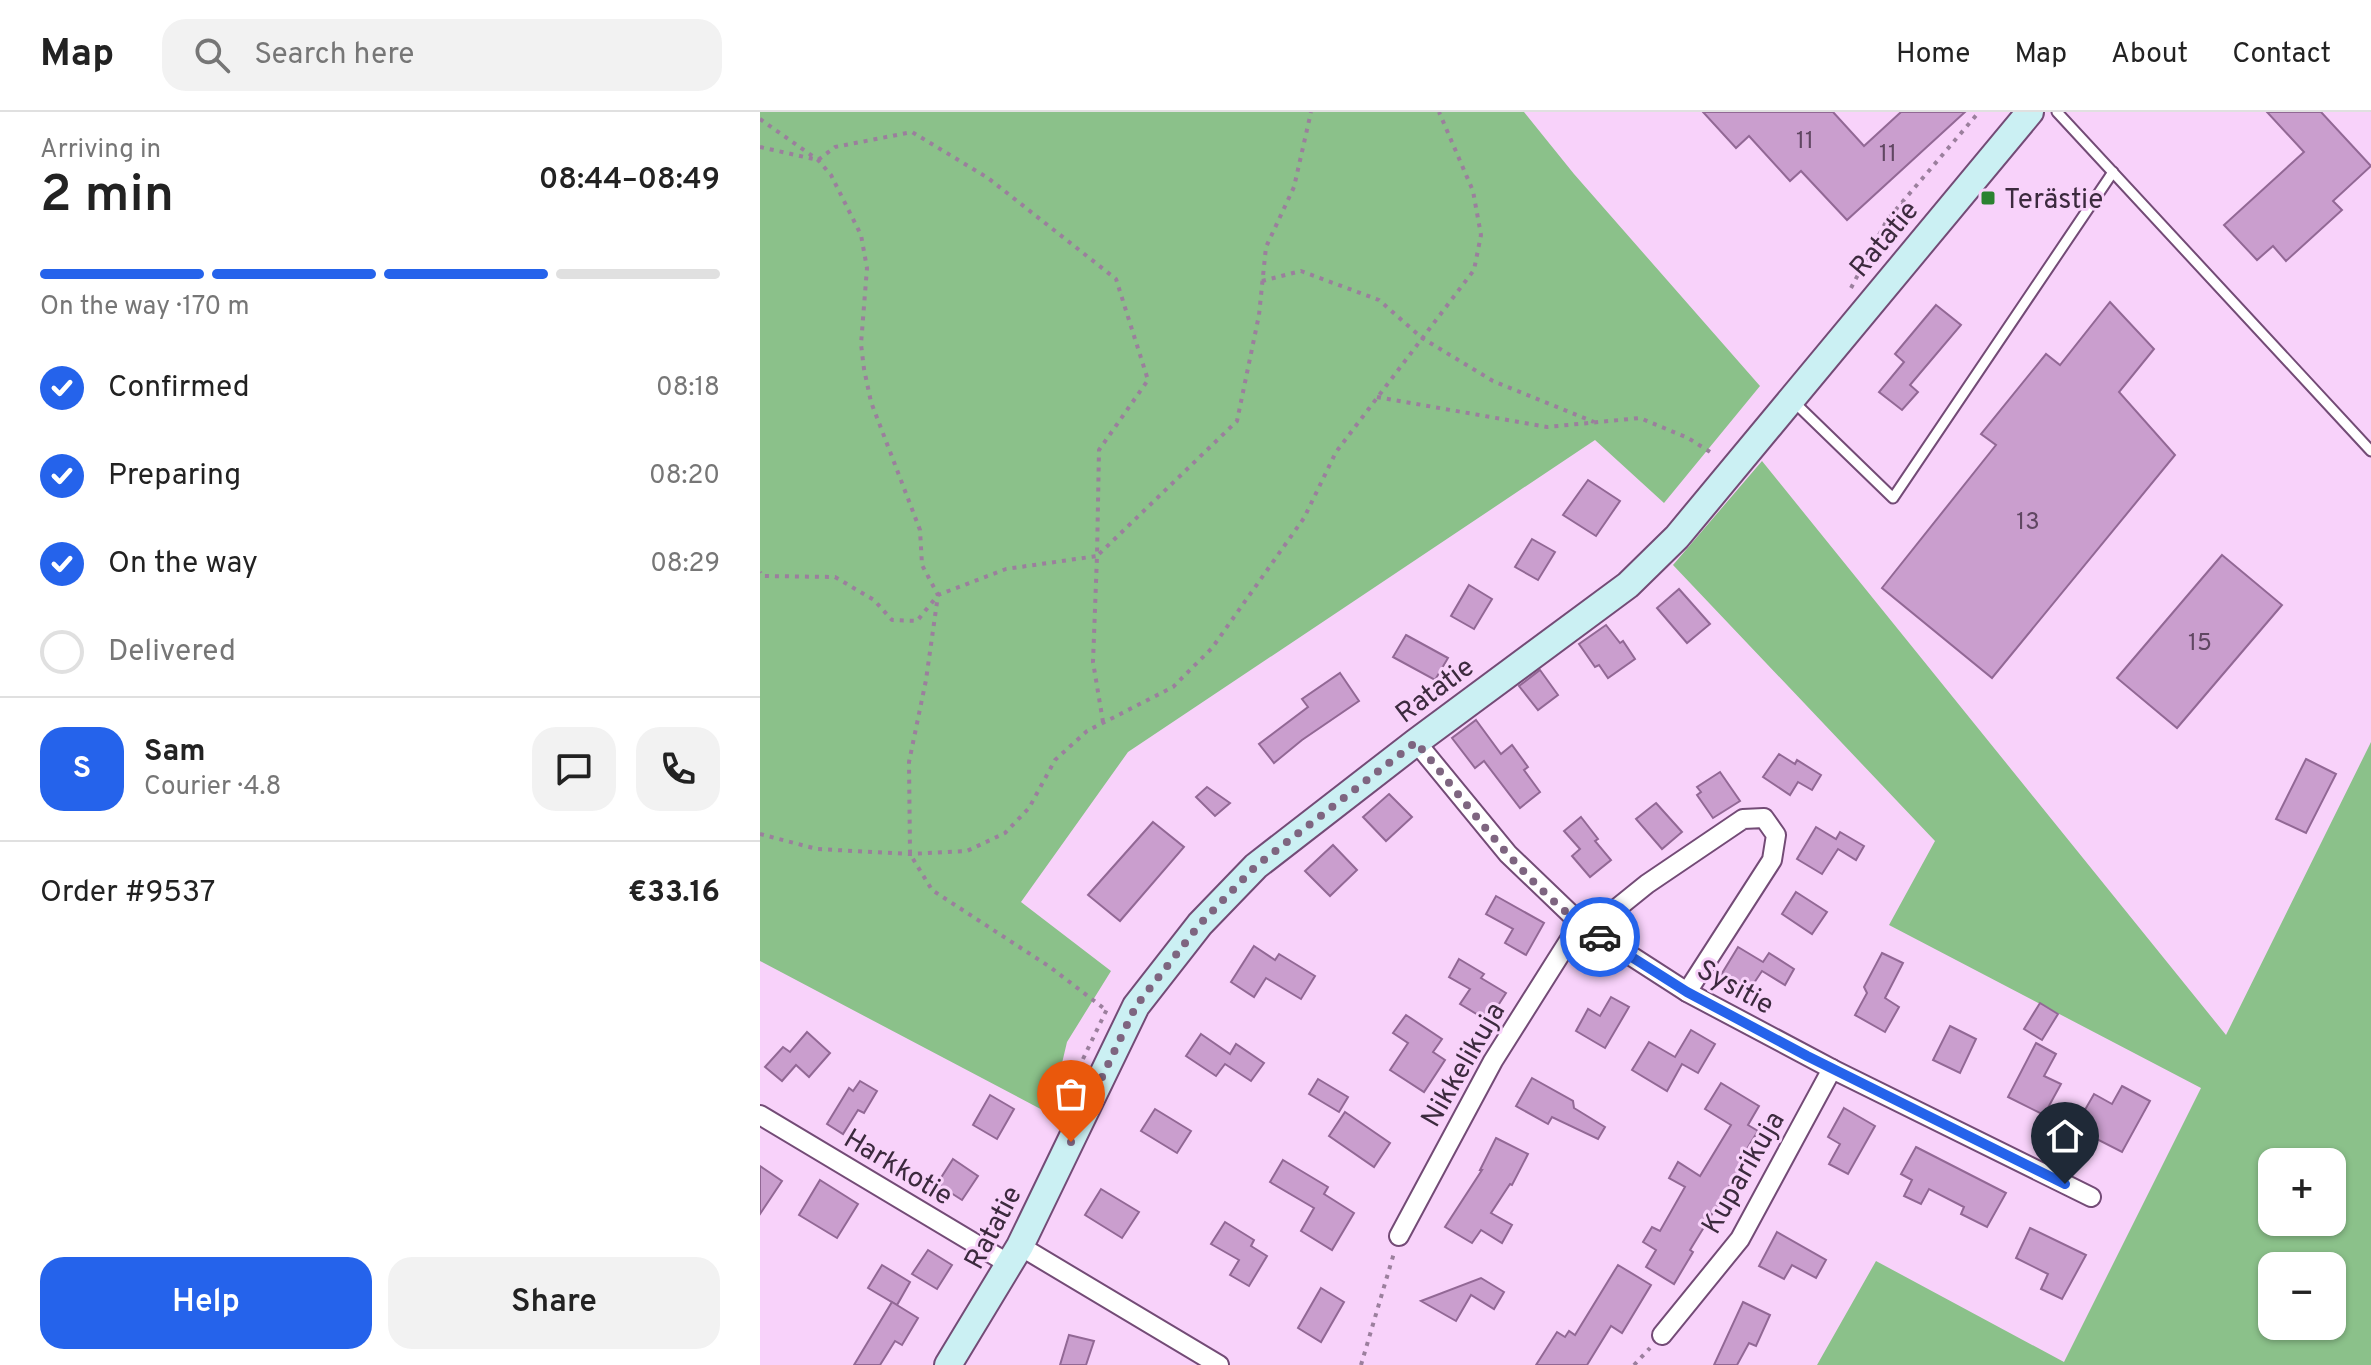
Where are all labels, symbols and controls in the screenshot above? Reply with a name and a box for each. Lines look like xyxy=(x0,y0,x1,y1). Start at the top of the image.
search box xyxy=(162,19,722,91)
text: Map xyxy=(40,31,114,80)
icon: search xyxy=(190,33,234,77)
text: Search here xyxy=(254,37,414,74)
text: Home xyxy=(1896,37,1970,73)
text: Map xyxy=(2014,37,2067,73)
text: About xyxy=(2111,37,2188,73)
text: Contact xyxy=(2232,37,2331,73)
house number: 11 xyxy=(1796,127,1814,157)
text: Arriving in xyxy=(40,134,161,167)
house number: 11 xyxy=(1879,140,1897,170)
text: 08:44–08:49 xyxy=(539,162,720,199)
text: 2 min xyxy=(40,164,174,230)
place label: Terästie xyxy=(2004,183,2103,219)
marker: Terästie xyxy=(1979,189,1997,207)
street label: Ratatie xyxy=(1843,194,1928,286)
text: On the way · 170 m xyxy=(40,291,249,324)
icon: check xyxy=(40,366,84,410)
text: Confirmed xyxy=(108,370,250,407)
text: 08:18 xyxy=(656,372,720,405)
icon: check xyxy=(40,454,84,498)
text: Preparing xyxy=(108,458,241,495)
text: 08:20 xyxy=(649,460,720,493)
house number: 13 xyxy=(2016,508,2040,538)
icon: check xyxy=(40,542,84,586)
text: On the way xyxy=(108,546,258,583)
text: 08:29 xyxy=(650,548,720,581)
house number: 15 xyxy=(2188,629,2212,659)
text: Delivered xyxy=(108,634,236,671)
street label: Ratatie xyxy=(1389,650,1482,733)
button: chat xyxy=(532,727,616,811)
button: phone xyxy=(636,727,720,811)
text: Sam xyxy=(144,734,206,771)
text: S xyxy=(73,751,91,788)
text: Courier · 4.8 xyxy=(144,771,281,804)
text: Order #9537 xyxy=(40,875,215,912)
text: €33.16 xyxy=(628,875,720,912)
courier xyxy=(1560,897,1640,977)
icon: car xyxy=(1578,915,1622,959)
street label: Sysitie xyxy=(1690,953,1780,1024)
street label: Nikkelikuja xyxy=(1414,997,1515,1134)
pin xyxy=(1037,1060,1105,1142)
icon: bag xyxy=(1049,1072,1093,1116)
pin xyxy=(2031,1102,2099,1184)
street label: Kuparikuja xyxy=(1695,1105,1794,1242)
icon: home xyxy=(2043,1114,2087,1158)
street label: Harkkotie xyxy=(836,1122,959,1215)
map controls xyxy=(2258,1148,2346,1340)
button: + xyxy=(2258,1148,2346,1236)
street label: Ratatie xyxy=(958,1180,1032,1276)
button: − xyxy=(2258,1252,2346,1340)
button: Help xyxy=(40,1257,372,1349)
button: Share xyxy=(388,1257,720,1349)

